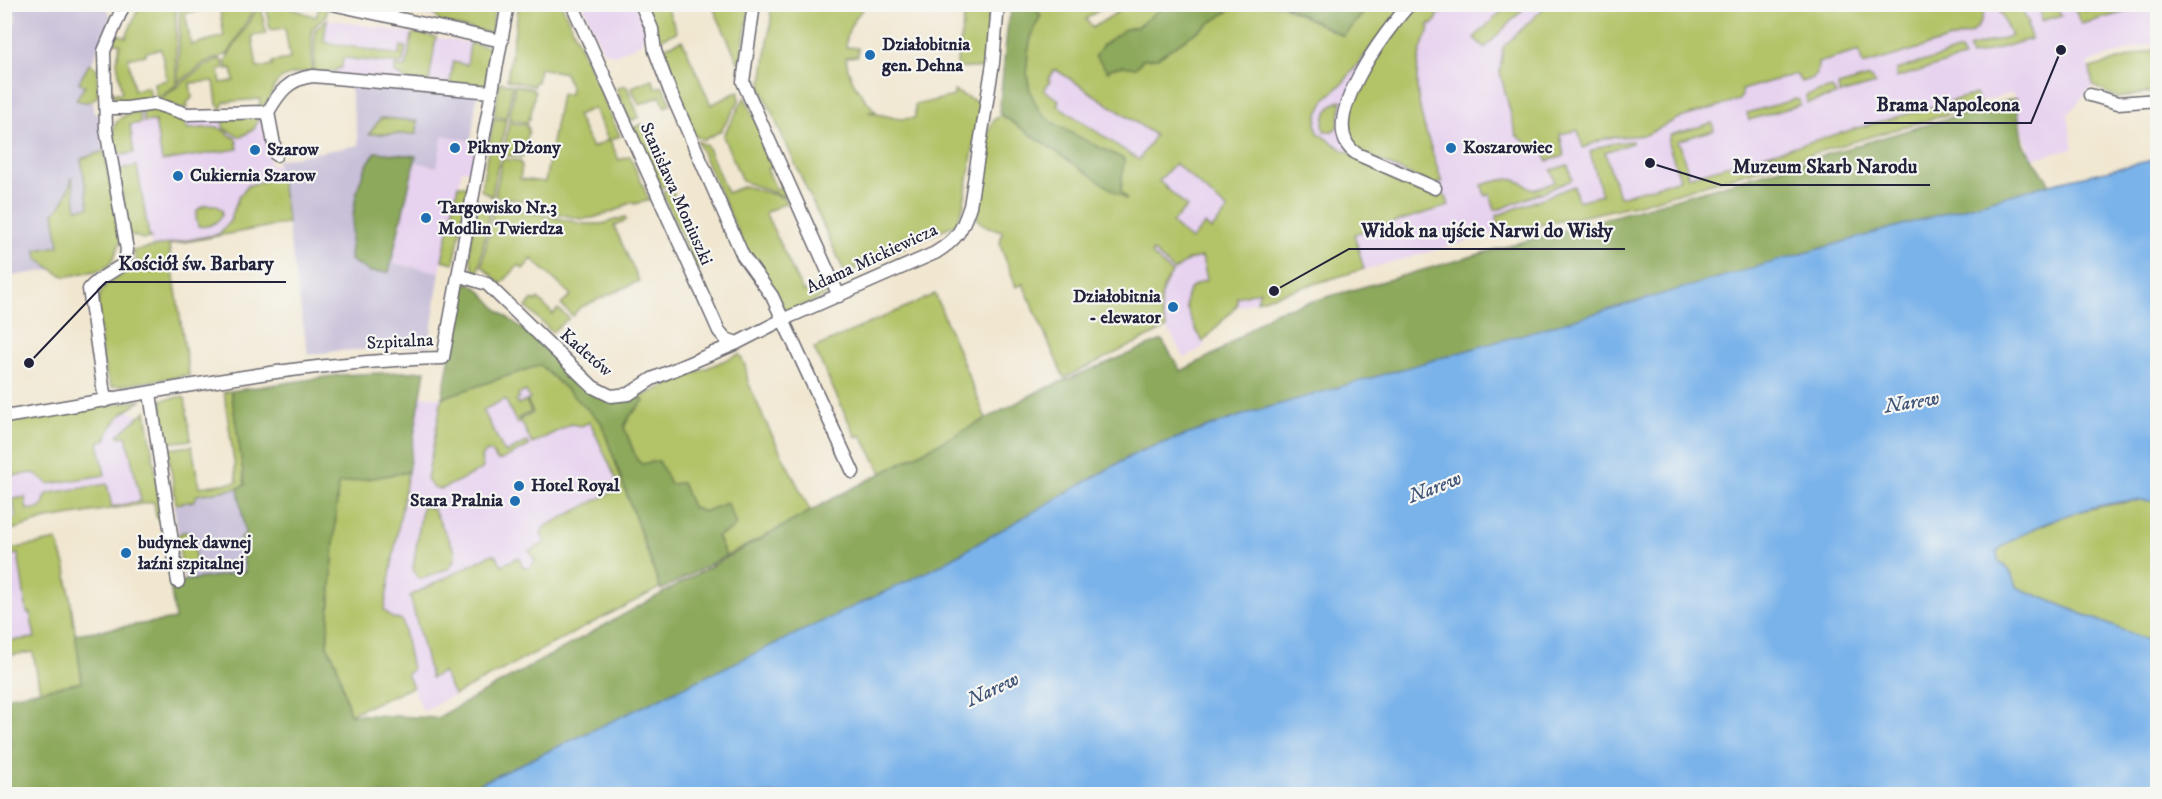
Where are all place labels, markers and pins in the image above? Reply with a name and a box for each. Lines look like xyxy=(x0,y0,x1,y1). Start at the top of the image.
place label: Działobitnia gen. Dehna xyxy=(881,34,970,77)
marker: Działobitnia gen. Dehna xyxy=(863,48,877,62)
callout: Brama Napoleona xyxy=(1864,85,2031,123)
place label: Pikny Dżony xyxy=(467,137,561,159)
place label: Koszarowiec xyxy=(1463,137,1553,159)
place label: Szarow xyxy=(267,139,319,161)
marker: Pikny Dżony xyxy=(448,141,462,155)
marker: Koszarowiec xyxy=(1444,141,1458,155)
marker: Szarow xyxy=(248,143,262,157)
callout: Muzeum Skarb Narodu xyxy=(1721,147,1930,185)
place label: Cukiernia Szarow xyxy=(190,165,316,187)
marker: Cukiernia Szarow xyxy=(171,169,185,183)
place label: Targowisko Nr.3 Modlin Twierdza xyxy=(437,197,563,240)
marker: Targowisko Nr.3 Modlin Twierdza xyxy=(419,211,433,225)
callout: Widok na ujście Narwi do Wisły xyxy=(1349,211,1625,249)
callout: Kościół św. Barbary xyxy=(106,244,286,282)
place label: Działobitnia - elewator xyxy=(1073,286,1161,329)
marker: Działobitnia - elewator xyxy=(1166,300,1180,314)
place label: Hotel Royal xyxy=(531,475,620,497)
marker: Hotel Royal xyxy=(512,479,526,493)
place label: Stara Pralnia xyxy=(410,490,503,512)
marker: Stara Pralnia xyxy=(508,494,522,508)
place label: budynek dawnej łaźni szpitalnej xyxy=(137,532,251,575)
marker: budynek dawnej łaźni szpitalnej xyxy=(119,546,133,560)

